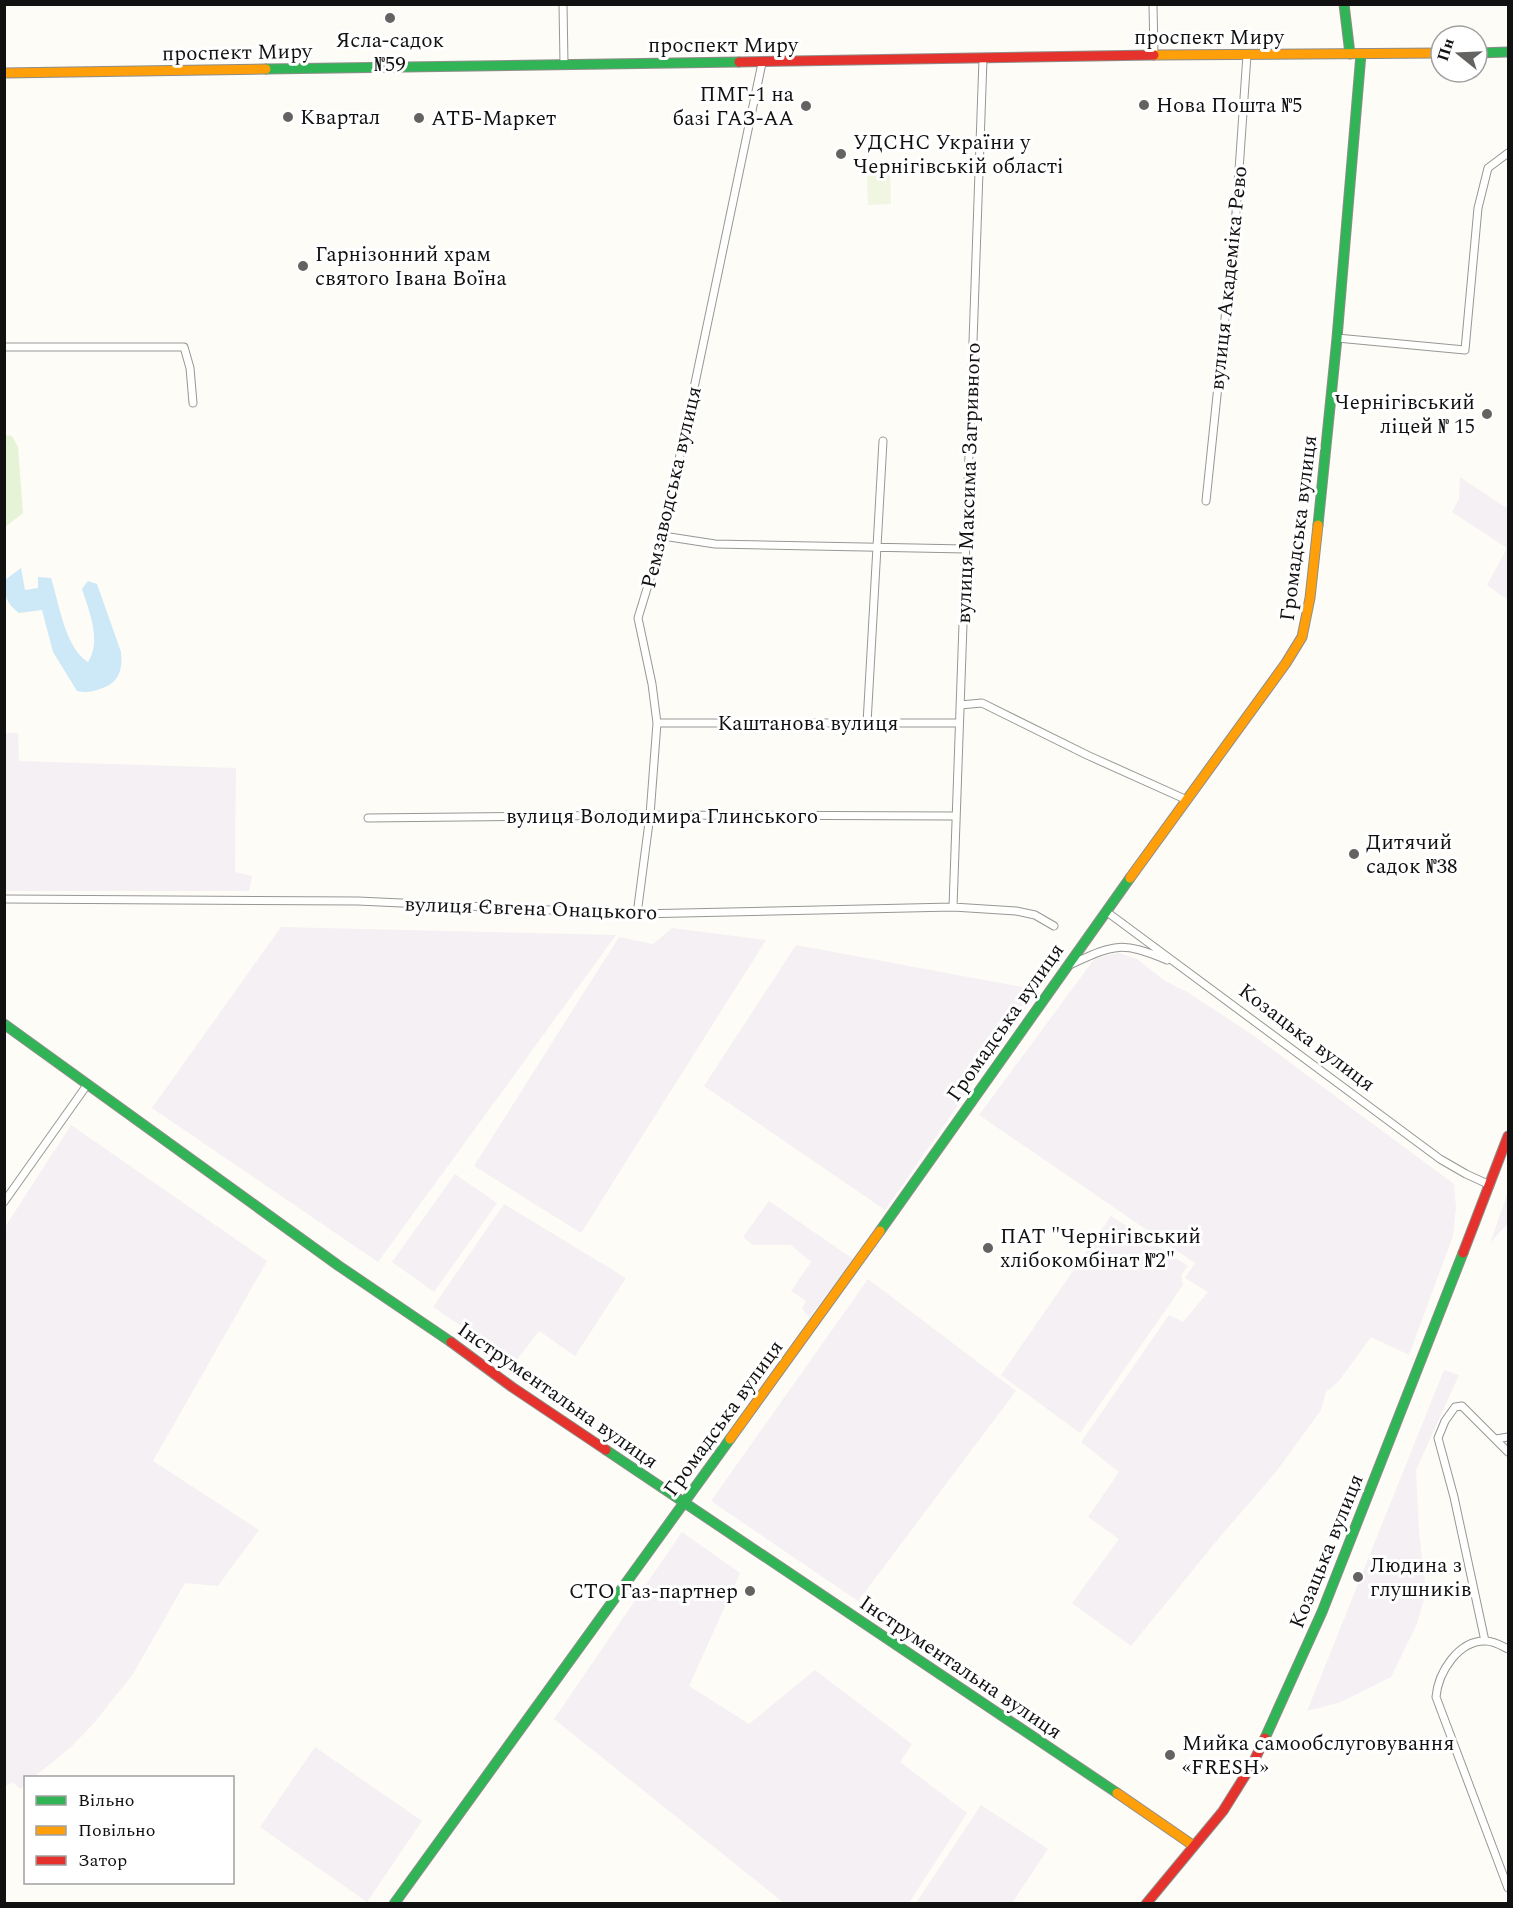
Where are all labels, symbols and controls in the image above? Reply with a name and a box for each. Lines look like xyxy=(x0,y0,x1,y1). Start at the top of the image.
marker: Ясла-садок №59 xyxy=(383,11,397,25)
street label: проспект Миру xyxy=(1134,22,1285,54)
north arrow xyxy=(1429,24,1489,84)
place label: Ясла-садок №59 xyxy=(336,25,445,81)
street label: проспект Миру xyxy=(648,30,799,62)
text: Пн xyxy=(1431,35,1461,64)
street label: проспект Миру xyxy=(162,36,313,70)
place label: ПМГ-1 на базі ГАЗ-АА xyxy=(673,79,795,135)
place label: Нова Пошта №5 xyxy=(1156,90,1302,122)
marker: Нова Пошта №5 xyxy=(1137,98,1151,112)
marker: ПМГ-1 на базі ГАЗ-АА xyxy=(799,99,813,113)
place label: Квартал xyxy=(300,102,380,134)
place label: АТБ-Маркет xyxy=(431,103,556,135)
marker: Квартал xyxy=(281,110,295,124)
marker: АТБ-Маркет xyxy=(412,111,426,125)
place label: УДСНС України у Чернігівській області xyxy=(853,127,1064,183)
marker: УДСНС України у Чернігівській області xyxy=(834,147,848,161)
street label: вулиця Академіка Рево xyxy=(1201,165,1257,392)
place label: Гарнізонний храм святого Івана Воїна xyxy=(315,239,508,295)
marker: Гарнізонний храм святого Івана Воїна xyxy=(296,259,310,273)
street label: вулиця Максима Загривного xyxy=(948,342,990,624)
street label: Ремзаводська вулиця xyxy=(633,383,711,591)
place label: Чернігівський ліцей № 15 xyxy=(1334,387,1475,443)
marker: Чернігівський ліцей № 15 xyxy=(1480,407,1494,421)
street label: Громадська вулиця xyxy=(1272,433,1326,623)
street label: Каштанова вулиця xyxy=(717,708,899,740)
street label: вулиця Володимира Глинського xyxy=(506,801,818,833)
place label: Дитячий садок №38 xyxy=(1366,827,1457,883)
marker: Дитячий садок №38 xyxy=(1347,847,1361,861)
street label: вулиця Євгена Онацького xyxy=(404,889,658,929)
street label: Громадська вулиця xyxy=(939,937,1073,1108)
street label: Козацька вулиця xyxy=(1231,976,1382,1100)
place label: ПАТ "Чернігівський хлібокомбінат №2" xyxy=(1000,1221,1201,1277)
marker: ПАТ "Чернігівський хлібокомбінат №2" xyxy=(981,1241,995,1255)
street label: Інструментальна вулиця xyxy=(450,1314,664,1477)
street label: Громадська вулиця xyxy=(656,1333,792,1504)
street label: Козацька вулиця xyxy=(1281,1469,1373,1634)
place label: Людина з глушників xyxy=(1370,1550,1471,1606)
marker: Людина з глушників xyxy=(1351,1570,1365,1584)
place label: СТО Газ-партнер xyxy=(569,1576,738,1608)
marker: СТО Газ-партнер xyxy=(743,1584,757,1598)
street label: Інструментальна вулиця xyxy=(852,1588,1068,1748)
place label: Мийка самообслуговування «FRESH» xyxy=(1182,1728,1454,1784)
marker: Мийка самообслуговування «FRESH» xyxy=(1163,1748,1177,1762)
legend xyxy=(24,1776,234,1884)
text: Вільно xyxy=(78,1787,135,1814)
text: Повільно xyxy=(78,1817,155,1844)
text: Затор xyxy=(78,1847,127,1874)

